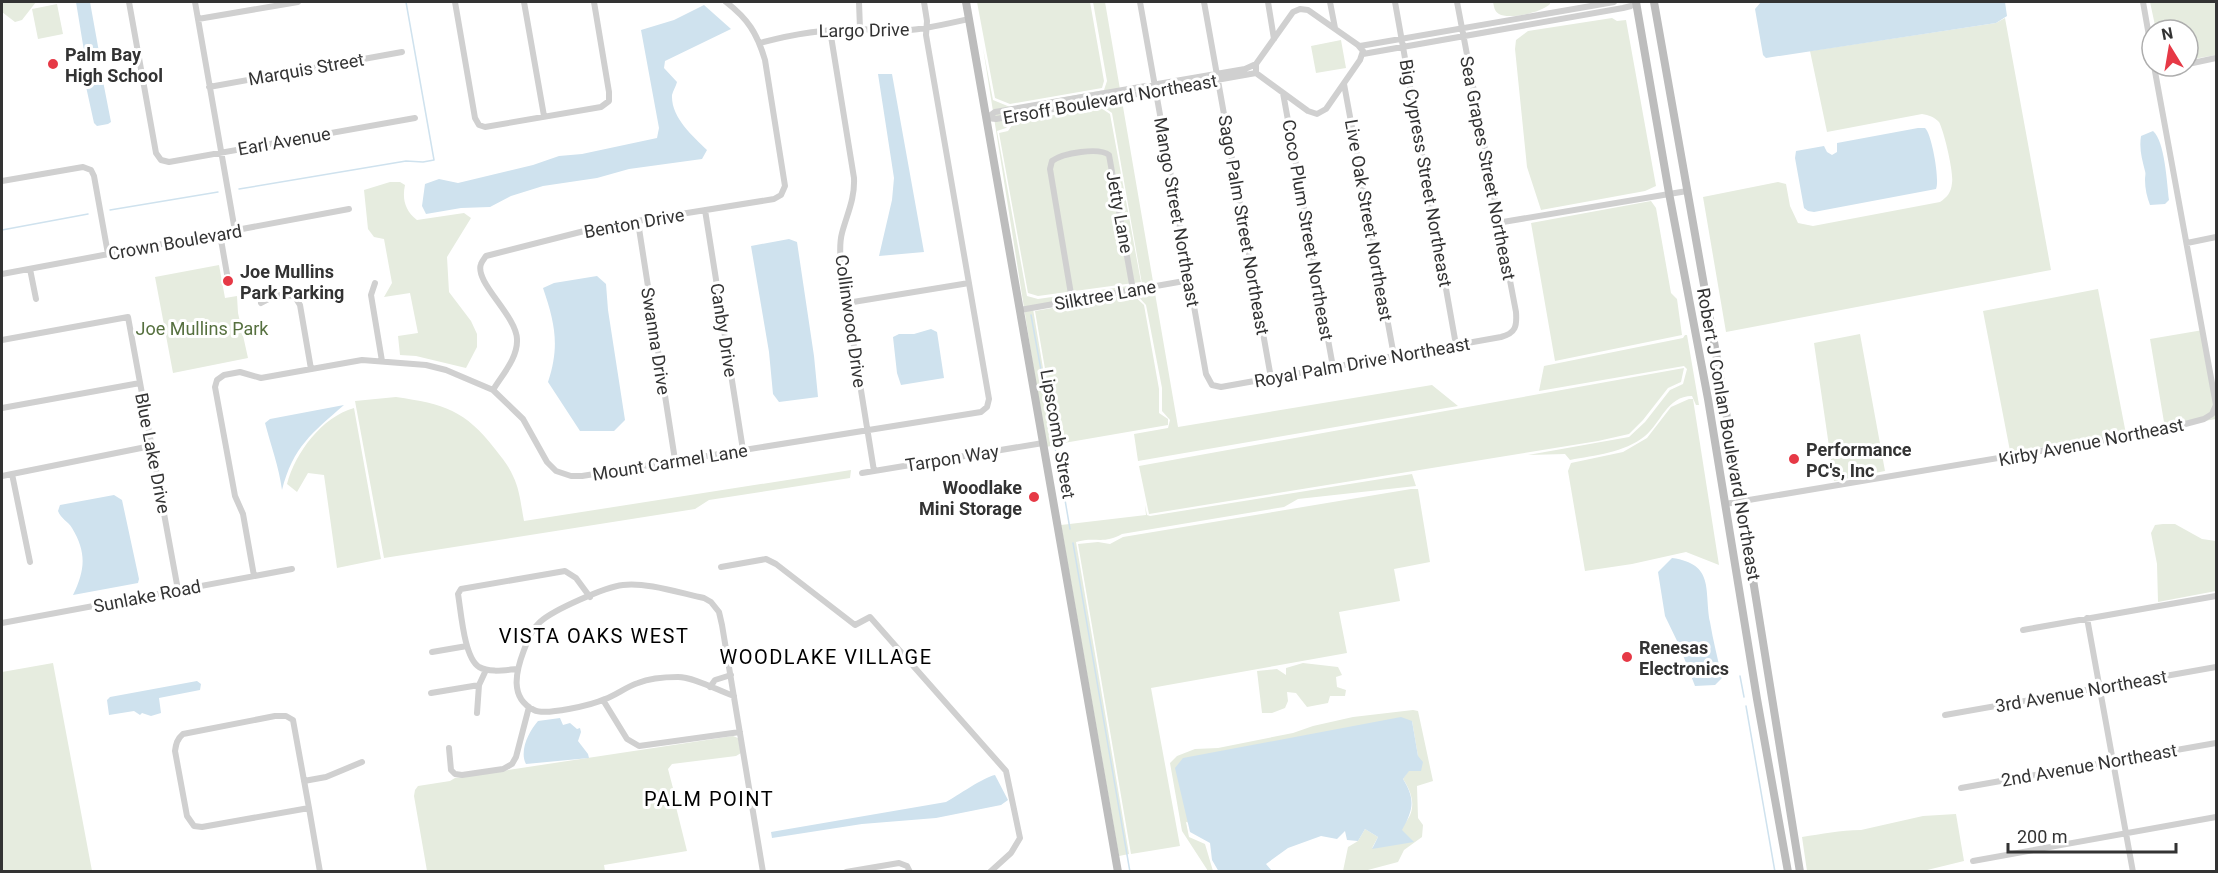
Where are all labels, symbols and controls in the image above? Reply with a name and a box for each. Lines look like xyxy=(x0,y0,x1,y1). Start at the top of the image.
north arrow xyxy=(2140,18,2200,78)
street label: Largo Drive xyxy=(818,19,910,41)
text: N xyxy=(2160,23,2175,44)
place label: Palm Bay High School xyxy=(65,44,163,86)
street label: Marquis Street xyxy=(246,48,366,90)
street label: Sea Grapes Street Northeast xyxy=(1456,54,1520,282)
marker: Palm Bay High School xyxy=(46,57,60,71)
street label: Big Cypress Street Northeast xyxy=(1396,57,1456,289)
street label: Ersoff Boulevard Northeast xyxy=(1001,70,1219,128)
street label: Sago Palm Street Northeast xyxy=(1214,113,1274,337)
street label: Mango Street Northeast xyxy=(1150,116,1204,309)
street label: Coco Plum Street Northeast xyxy=(1278,118,1338,342)
street label: Live Oak Street Northeast xyxy=(1341,118,1397,323)
street label: Earl Avenue xyxy=(236,123,332,159)
street label: Jetty Lane xyxy=(1102,169,1138,255)
street label: Benton Drive xyxy=(582,204,686,242)
street label: Crown Boulevard xyxy=(106,220,244,264)
street label: Collinwood Drive xyxy=(831,253,871,389)
place label: Joe Mullins Park Parking xyxy=(240,261,344,303)
marker: Joe Mullins Park Parking xyxy=(221,274,235,288)
street label: Silktree Lane xyxy=(1052,276,1158,314)
street label: Canby Drive xyxy=(706,281,742,379)
street label: Swanna Drive xyxy=(637,286,675,396)
street label: Robert J Conlan Boulevard Northeast xyxy=(1693,286,1765,582)
park label: Joe Mullins Park xyxy=(136,318,269,339)
street label: Royal Palm Drive Northeast xyxy=(1252,333,1472,391)
street label: Lipscomb Street xyxy=(1036,368,1080,500)
street label: Blue Lake Drive xyxy=(131,391,175,515)
street label: Kirby Avenue Northeast xyxy=(1997,414,2185,470)
street label: Mount Carmel Lane xyxy=(591,439,749,485)
place label: Performance PC's, Inc xyxy=(1806,439,1912,481)
street label: Tarpon Way xyxy=(904,440,1001,476)
marker: Performance PC's, Inc xyxy=(1787,452,1801,466)
place label: Woodlake Mini Storage xyxy=(919,477,1022,519)
marker: Woodlake Mini Storage xyxy=(1027,490,1041,504)
street label: Sunlake Road xyxy=(92,575,202,617)
district label: VISTA OAKS WEST xyxy=(499,624,689,648)
place label: Renesas Electronics xyxy=(1639,637,1729,679)
district label: WOODLAKE VILLAGE xyxy=(719,645,933,669)
marker: Renesas Electronics xyxy=(1620,650,1634,664)
street label: 3rd Avenue Northeast xyxy=(1994,666,2169,716)
street label: 2nd Avenue Northeast xyxy=(2000,739,2179,791)
district label: PALM POINT xyxy=(644,787,774,811)
scale bar xyxy=(2008,816,2176,854)
text: 200 m xyxy=(2017,826,2068,847)

